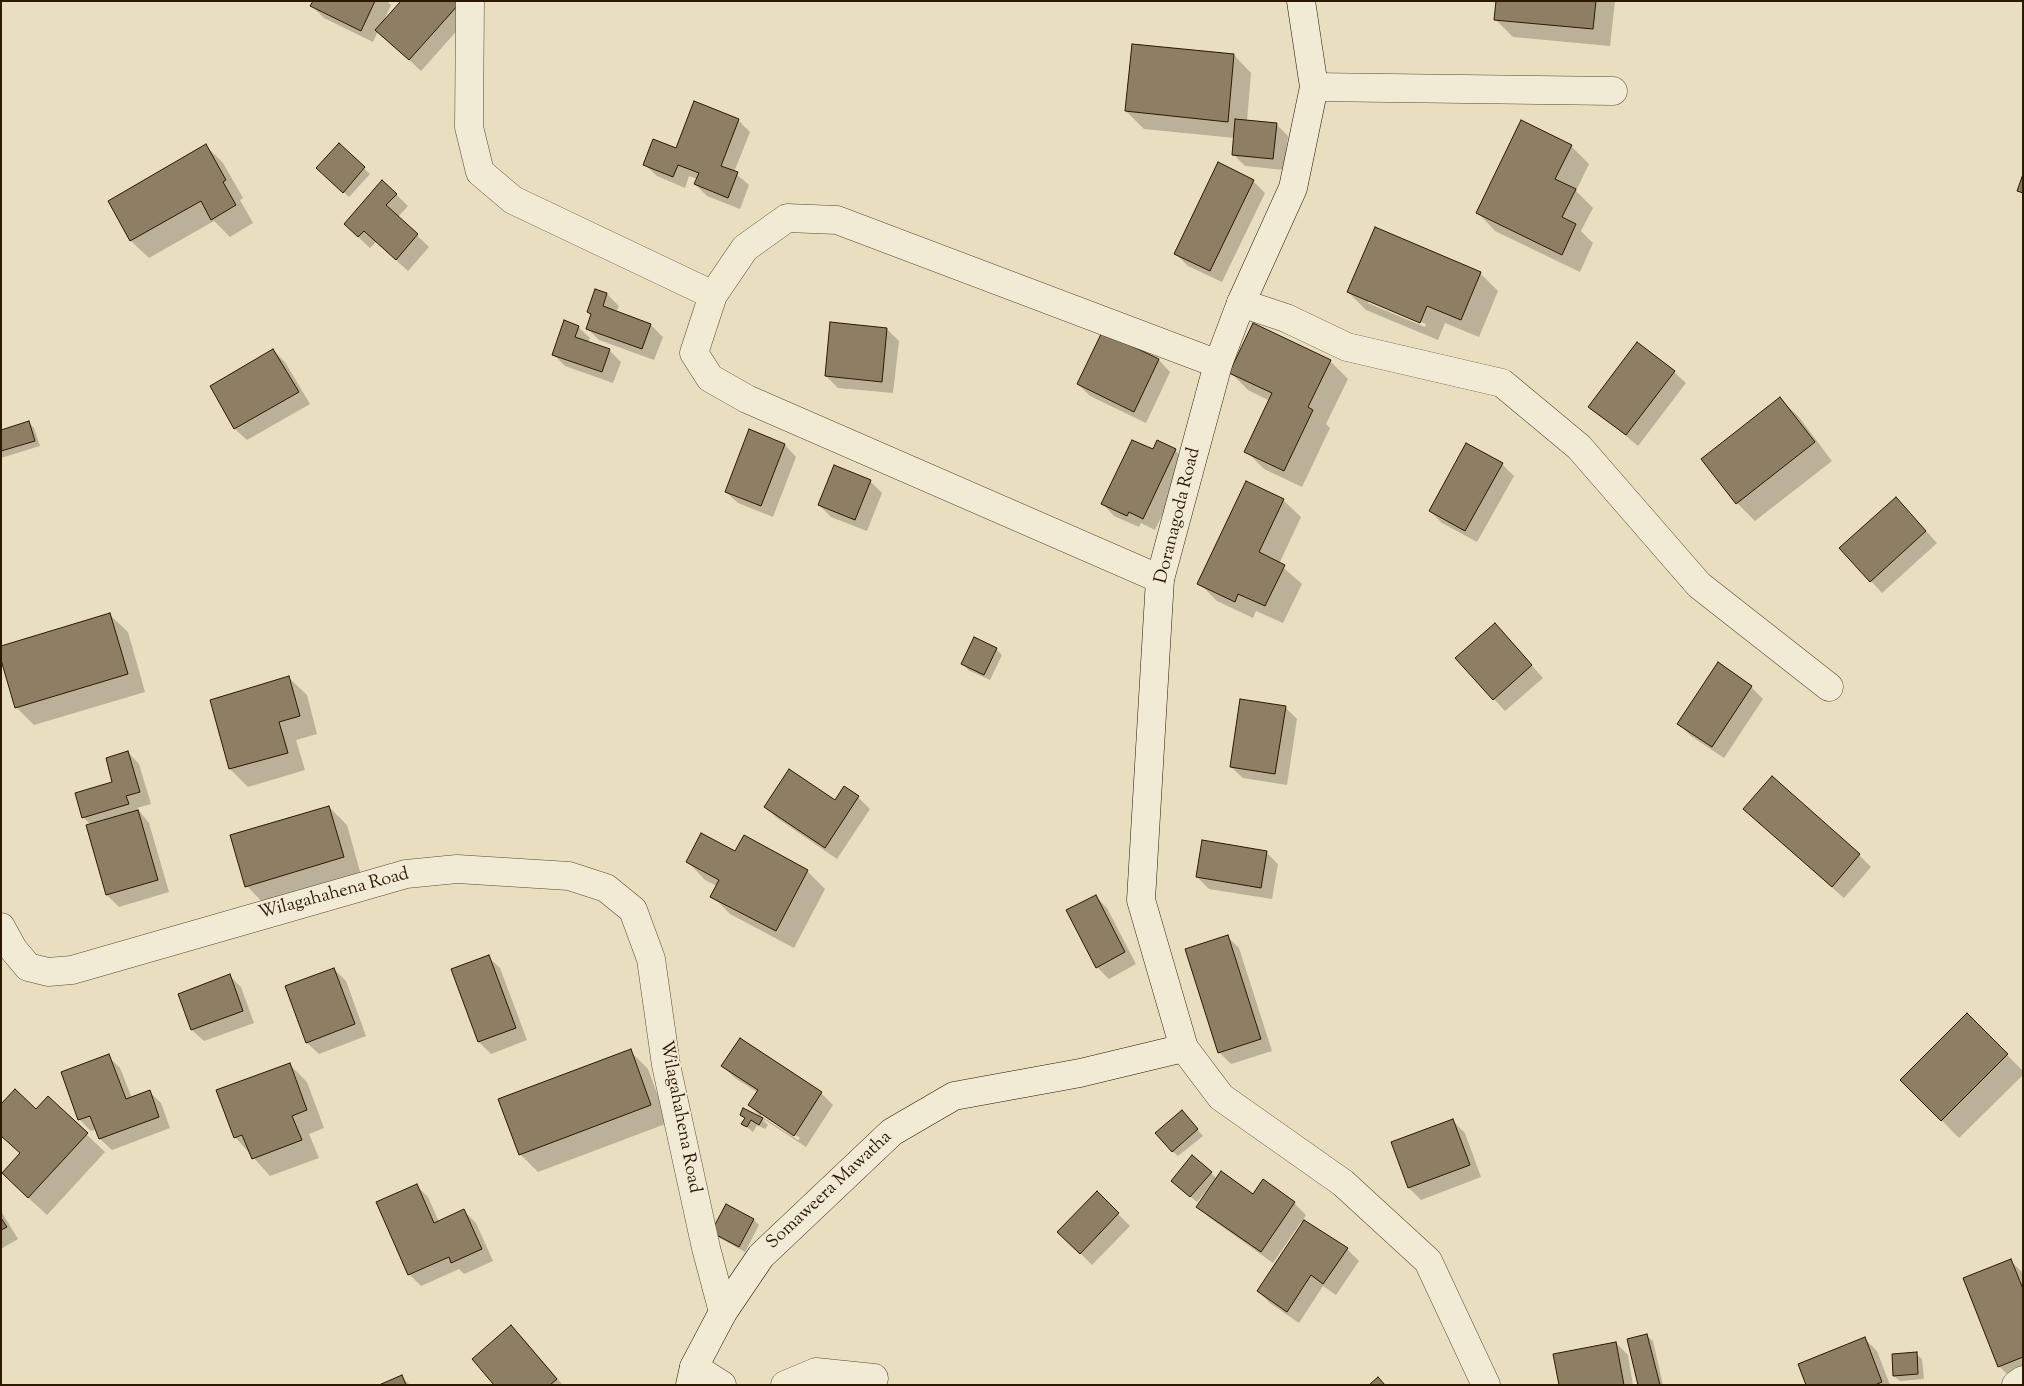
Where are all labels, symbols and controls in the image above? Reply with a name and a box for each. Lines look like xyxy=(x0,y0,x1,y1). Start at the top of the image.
street label: Doranagoda Road xyxy=(1152,446,1206,586)
street label: Wilagahahena Road xyxy=(256,865,412,925)
street label: Wilagahahena Road xyxy=(654,1039,704,1195)
street label: Somaweera Mawatha xyxy=(763,1127,897,1255)

